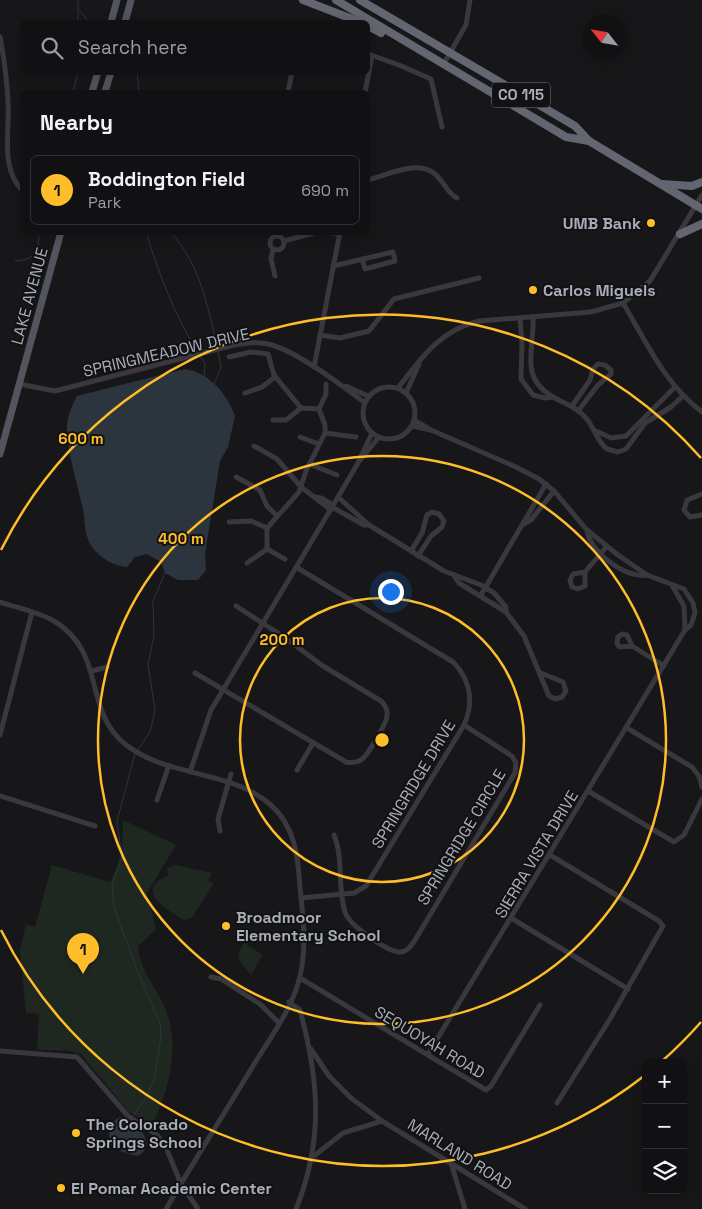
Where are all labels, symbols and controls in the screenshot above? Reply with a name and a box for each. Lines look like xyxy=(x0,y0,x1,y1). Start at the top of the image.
north arrow xyxy=(582,15,627,60)
search box xyxy=(20,20,370,75)
icon: search xyxy=(38,34,66,62)
text: Search here xyxy=(78,35,188,60)
road number: CO 115 xyxy=(492,82,550,108)
text: Nearby xyxy=(40,109,113,136)
text: Boddington Field xyxy=(88,167,245,192)
text: 1 xyxy=(53,180,61,201)
text: 690 m xyxy=(301,180,349,201)
text: Park xyxy=(88,192,121,213)
place label: UMB Bank xyxy=(563,213,641,234)
marker: UMB Bank xyxy=(645,217,657,229)
street label: LAKE AVENUE xyxy=(6,245,53,347)
place label: Carlos Miguels xyxy=(543,280,656,301)
marker: Carlos Miguels xyxy=(527,284,539,296)
street label: SPRINGMEADOW DRIVE xyxy=(81,323,251,382)
text: 600 m xyxy=(58,429,104,448)
text: 400 m xyxy=(158,529,204,548)
your location xyxy=(378,579,404,605)
text: 200 m xyxy=(260,630,304,649)
street label: SPRINGRIDGE DRIVE xyxy=(367,716,460,852)
centre of rings xyxy=(373,731,391,749)
street label: SPRINGRIDGE CIRCLE xyxy=(412,765,510,909)
street label: SIERRA VISTA DRIVE xyxy=(490,786,583,922)
place label: Broadmoor Elementary School xyxy=(236,907,380,946)
marker: Broadmoor Elementary School xyxy=(220,920,232,932)
pin: 1 xyxy=(67,933,99,974)
street label: SEQUOYAH ROAD xyxy=(371,1001,489,1084)
map controls xyxy=(642,1059,687,1194)
button: + xyxy=(642,1059,687,1104)
button: − xyxy=(642,1104,687,1149)
place label: The Colorado Springs School xyxy=(86,1114,202,1153)
street label: MARLAND ROAD xyxy=(403,1114,516,1195)
marker: The Colorado Springs School xyxy=(70,1127,82,1139)
button: layers xyxy=(642,1149,687,1194)
place label: El Pomar Academic Center xyxy=(71,1178,272,1199)
marker: El Pomar Academic Center xyxy=(55,1182,67,1194)

